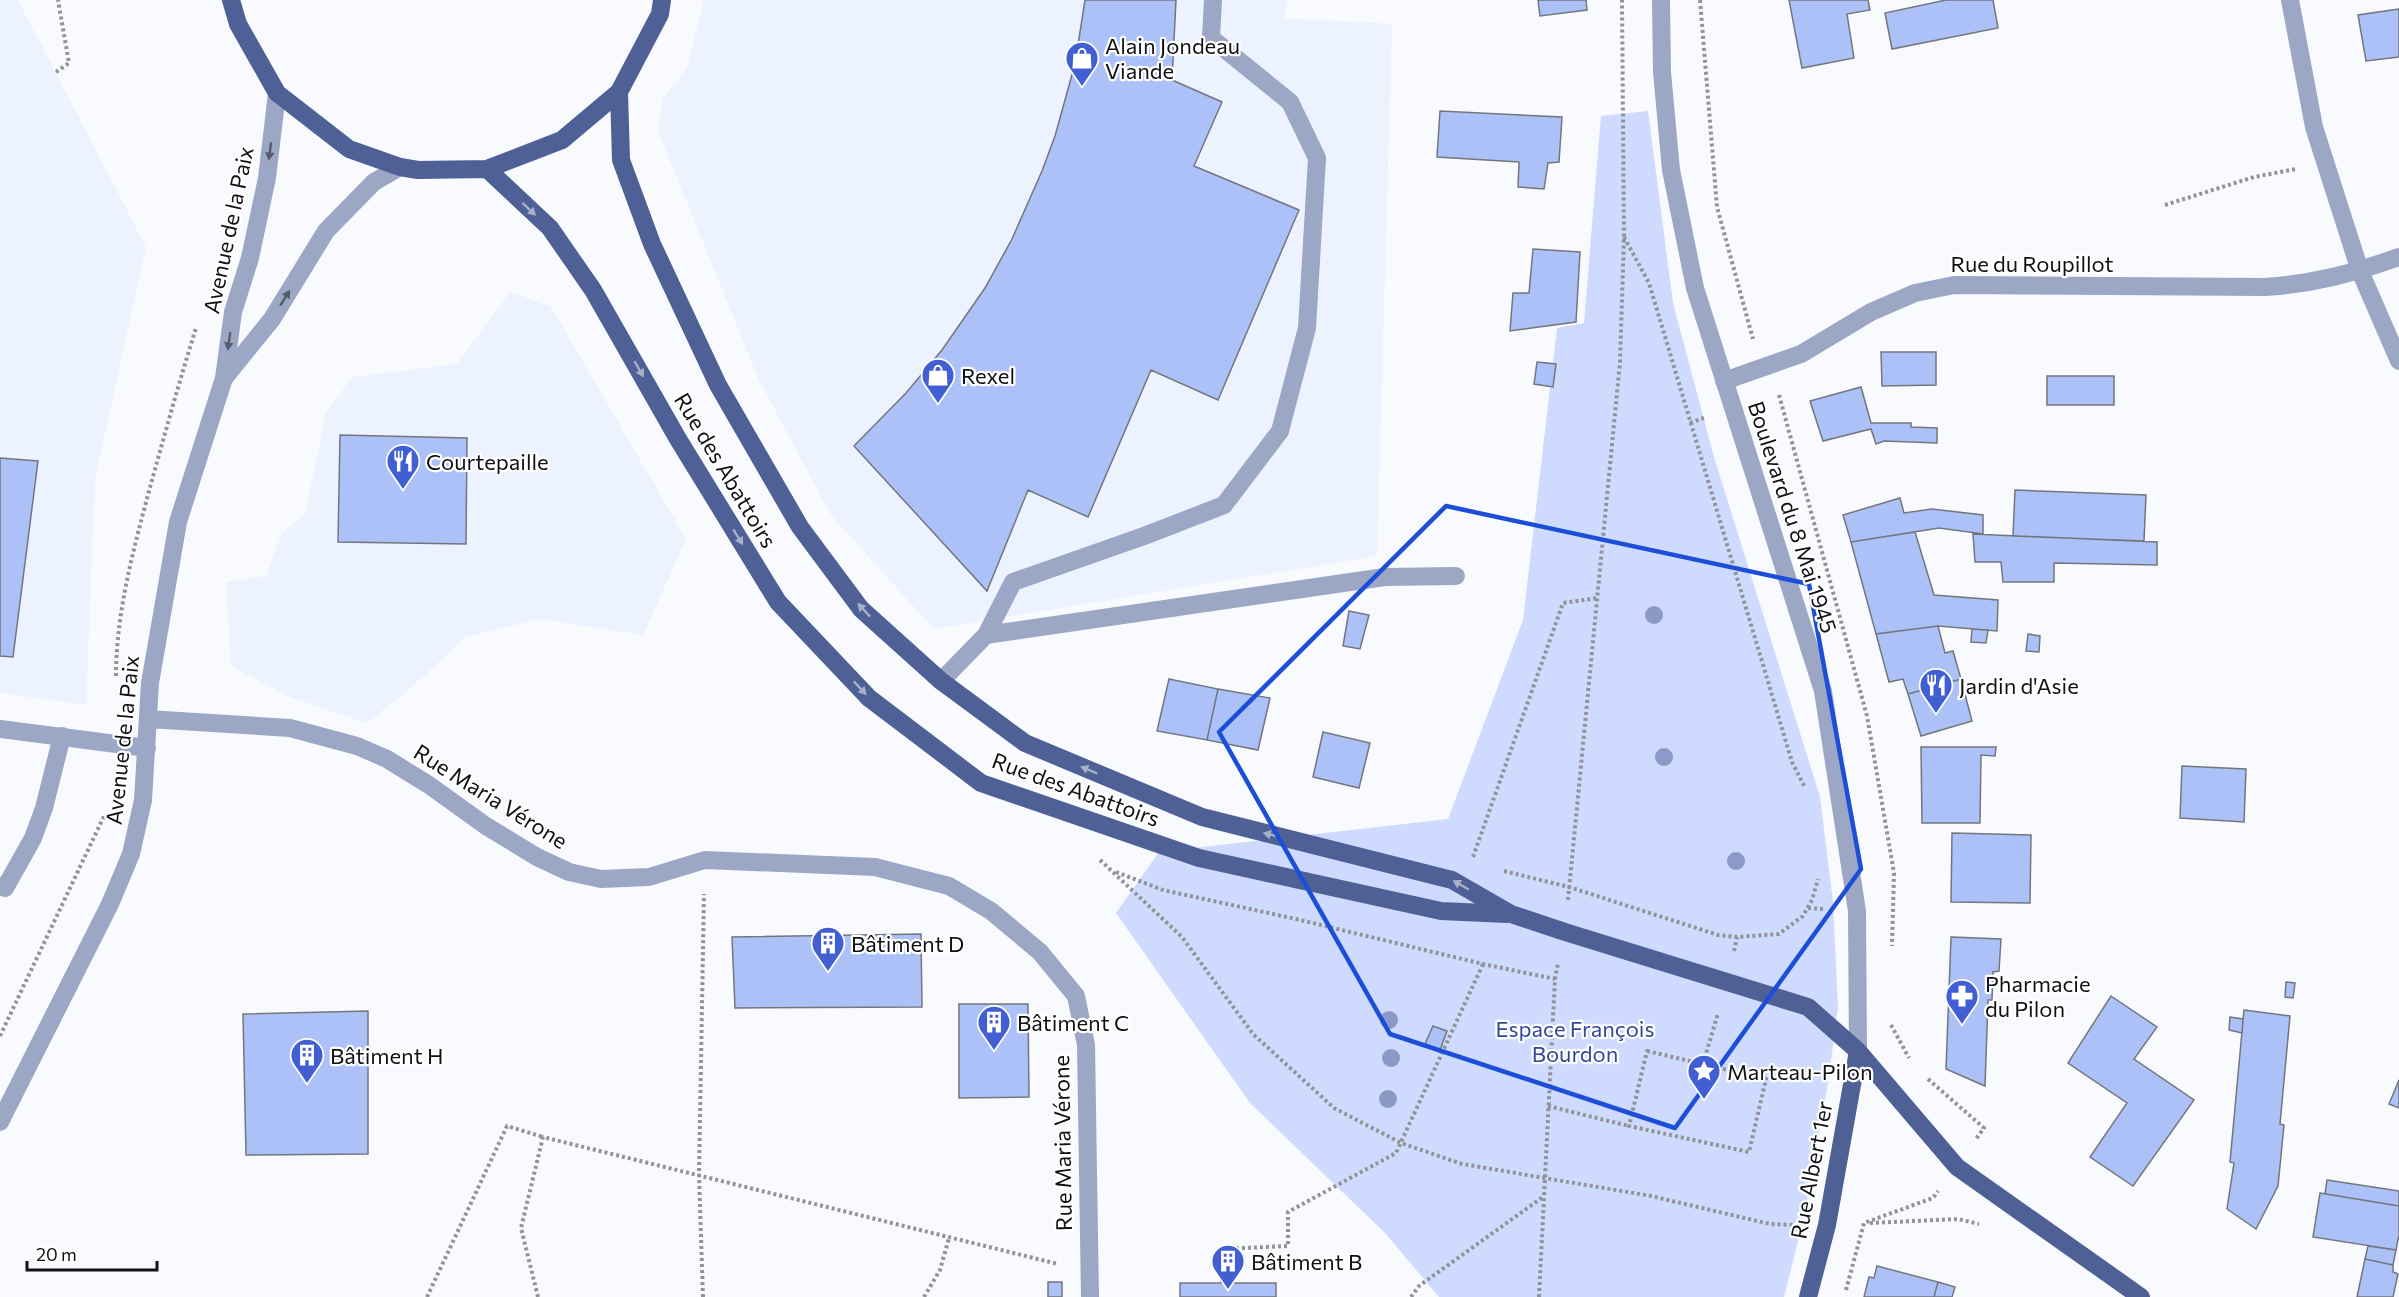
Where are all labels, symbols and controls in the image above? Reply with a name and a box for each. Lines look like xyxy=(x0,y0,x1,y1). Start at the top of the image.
place label: Alain Jondeau Viande xyxy=(1105,32,1240,84)
shop icon: Alain Jondeau Viande xyxy=(1064,40,1100,87)
one-way arrow xyxy=(265,142,275,161)
street label: Avenue de la Paix xyxy=(197,144,259,316)
one-way arrow xyxy=(522,202,537,216)
street label: Rue du Roupillot xyxy=(1950,250,2114,277)
one-way arrow xyxy=(279,290,290,306)
one-way arrow xyxy=(225,332,234,351)
shop icon: Rexel xyxy=(920,357,956,404)
one-way arrow xyxy=(633,361,643,378)
place label: Rexel xyxy=(961,362,1015,389)
street label: Rue des Abattoirs xyxy=(669,388,783,552)
street label: Boulevard du 8 Mai 1945 xyxy=(1743,398,1843,636)
restaurant icon: Courtepaille xyxy=(385,443,421,490)
place label: Courtepaille xyxy=(426,448,549,475)
one-way arrow xyxy=(733,529,744,545)
one-way arrow xyxy=(857,603,871,617)
street label: Avenue de la Paix xyxy=(100,654,144,826)
restaurant icon: Jardin d'Asie xyxy=(1918,667,1954,714)
place label: Jardin d'Asie xyxy=(1959,672,2079,699)
one-way arrow xyxy=(852,681,866,695)
street label: Rue Maria Vérone xyxy=(409,738,573,854)
street label: Rue des Abattoirs xyxy=(989,746,1163,832)
one-way arrow xyxy=(1080,765,1098,775)
one-way arrow xyxy=(1263,829,1282,839)
one-way arrow xyxy=(1452,880,1469,890)
building icon: Bâtiment D xyxy=(810,925,846,972)
place label: Bâtiment D xyxy=(851,930,964,957)
place label: Pharmacie du Pilon xyxy=(1985,970,2091,1022)
pharmacy icon: Pharmacie du Pilon xyxy=(1944,978,1980,1025)
building icon: Bâtiment C xyxy=(976,1004,1012,1051)
place label: Bâtiment C xyxy=(1017,1009,1129,1036)
park label: Espace François Bourdon xyxy=(1496,1015,1654,1067)
building icon: Bâtiment H xyxy=(289,1037,325,1084)
place label: Bâtiment H xyxy=(330,1042,443,1069)
place icon: Marteau-Pilon xyxy=(1686,1053,1722,1100)
street label: Rue Maria Vérone xyxy=(1047,1055,1077,1231)
place label: Marteau-Pilon xyxy=(1727,1058,1873,1085)
street label: Rue Albert 1er xyxy=(1784,1099,1838,1241)
scale bar xyxy=(27,1234,158,1272)
text: 20 m xyxy=(36,1243,77,1265)
building icon: Bâtiment B xyxy=(1210,1243,1246,1290)
place label: Bâtiment B xyxy=(1251,1248,1362,1275)

